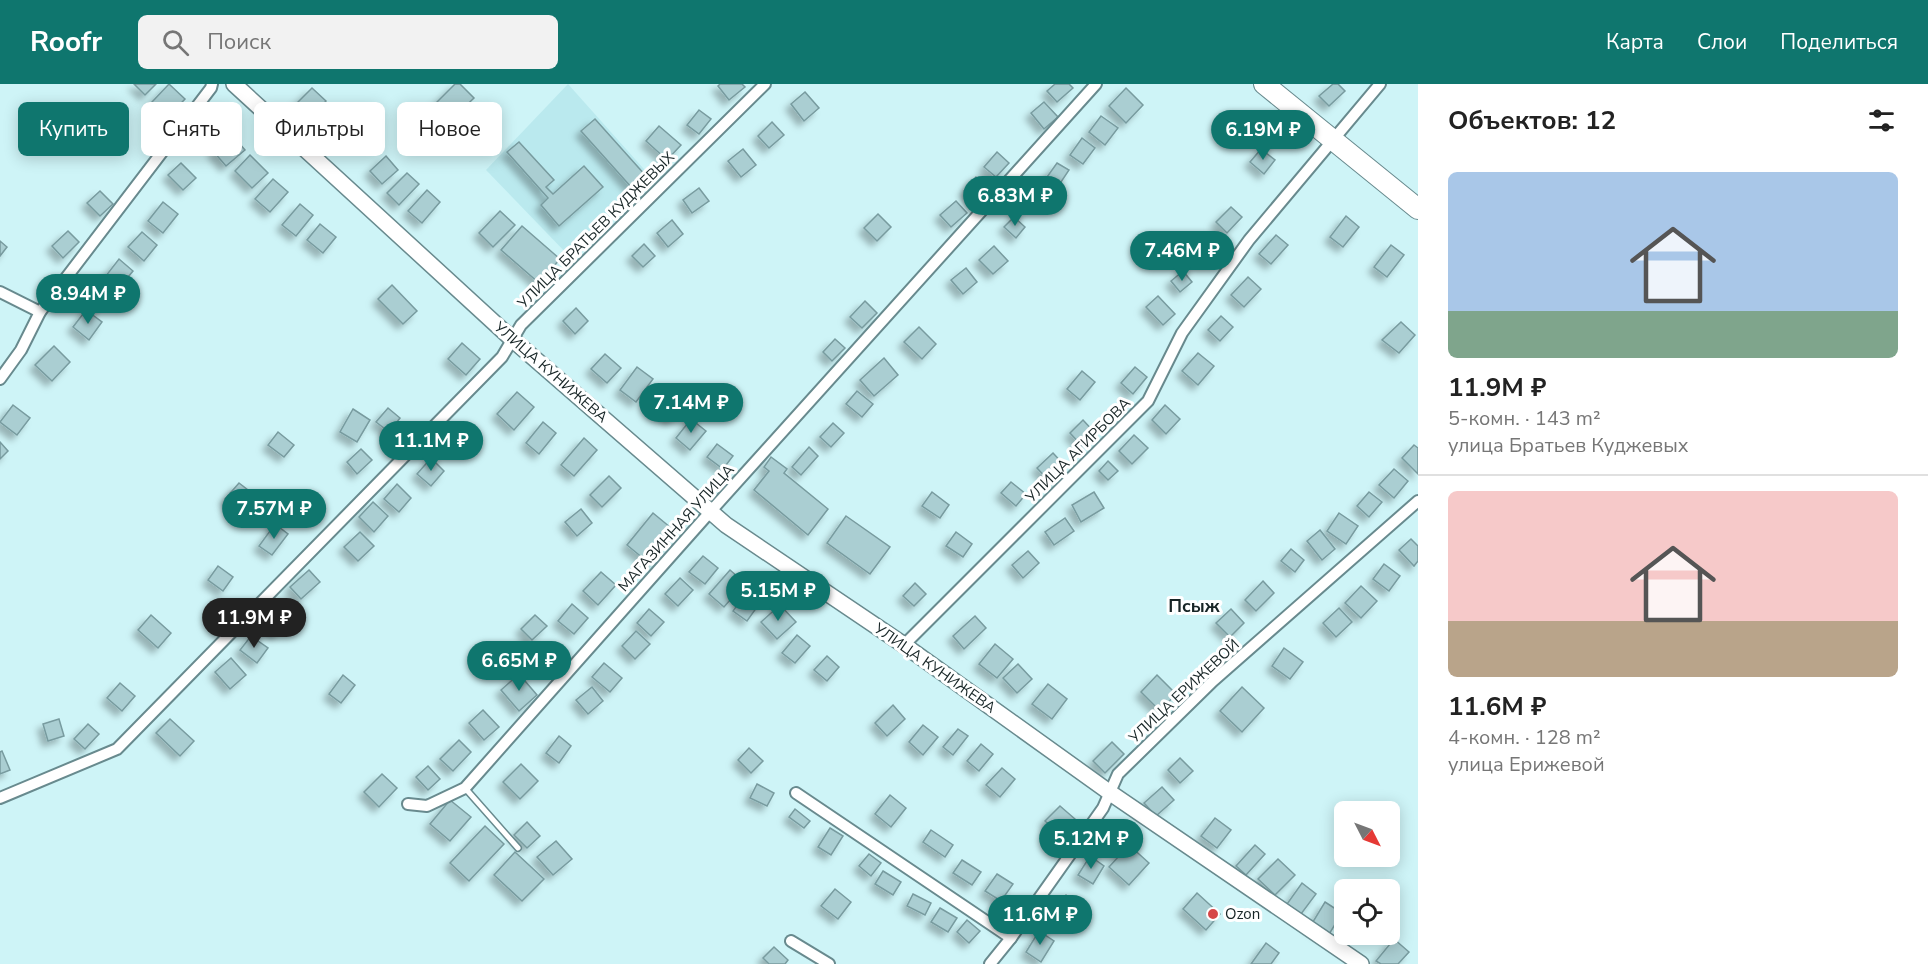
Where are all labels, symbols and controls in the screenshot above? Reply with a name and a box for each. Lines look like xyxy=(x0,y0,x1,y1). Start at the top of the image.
search box xyxy=(138,15,558,69)
text: Roofr xyxy=(30,23,102,61)
icon: search xyxy=(159,26,192,59)
text: Поиск xyxy=(207,27,271,57)
text: Карта xyxy=(1606,28,1664,56)
text: Слои xyxy=(1697,28,1747,56)
text: Поделиться xyxy=(1780,28,1898,56)
chip: Купить xyxy=(18,102,129,156)
chip: Снять xyxy=(141,102,242,156)
chip: Фильтры xyxy=(254,102,385,156)
chip: Новое xyxy=(397,102,502,156)
text: Объектов: 12 xyxy=(1448,103,1616,138)
icon: filters xyxy=(1865,104,1898,137)
pin: 6.19M ₽ xyxy=(1208,110,1318,161)
text: 6.19M ₽ xyxy=(1225,116,1301,143)
street label: УЛИЦА БРАТЬЕВ КУДЖЕВЫХ xyxy=(513,147,679,313)
pin: 6.83M ₽ xyxy=(960,176,1070,227)
text: 6.83M ₽ xyxy=(977,182,1053,209)
icon: home xyxy=(1619,211,1727,319)
pin: 7.46M ₽ xyxy=(1127,231,1237,282)
text: 7.46M ₽ xyxy=(1144,237,1220,264)
pin: 8.94M ₽ xyxy=(33,274,143,325)
text: 8.94M ₽ xyxy=(50,280,126,307)
street label: УЛИЦА КУНИЖЕВА xyxy=(489,316,612,427)
text: 11.9M ₽ xyxy=(1448,370,1546,405)
pin: 7.14M ₽ xyxy=(636,383,746,434)
text: 7.14M ₽ xyxy=(653,389,729,416)
street label: УЛИЦА АГИРБОВА xyxy=(1021,393,1135,507)
text: 5-комн. · 143 m² xyxy=(1448,405,1601,432)
pin: 11.1M ₽ xyxy=(376,421,486,472)
text: 11.1M ₽ xyxy=(393,427,469,454)
text: улица Братьев Куджевых xyxy=(1448,432,1689,459)
street label: МАГАЗИННАЯ УЛИЦА xyxy=(614,460,739,596)
pin: 7.57M ₽ xyxy=(219,489,329,540)
text: 7.57M ₽ xyxy=(236,495,312,522)
icon: home xyxy=(1619,530,1727,638)
pin: 5.15M ₽ xyxy=(723,571,833,622)
text: 5.15M ₽ xyxy=(740,577,816,604)
district label: Псыж xyxy=(1168,594,1220,618)
pin: 11.9M ₽ xyxy=(199,598,309,649)
text: 11.9M ₽ xyxy=(216,604,292,631)
street label: УЛИЦА КУНИЖЕВА xyxy=(869,618,1000,718)
street label: УЛИЦА ЕРИЖЕВОЙ xyxy=(1124,635,1243,748)
pin: 6.65M ₽ xyxy=(464,641,574,692)
text: 6.65M ₽ xyxy=(481,647,557,674)
text: 11.6M ₽ xyxy=(1448,689,1546,724)
text: 4-комн. · 128 m² xyxy=(1448,724,1601,751)
text: улица Ерижевой xyxy=(1448,751,1605,778)
north arrow xyxy=(1334,801,1400,867)
map controls xyxy=(1334,801,1400,945)
pin: 5.12M ₽ xyxy=(1036,819,1146,870)
text: 5.12M ₽ xyxy=(1053,825,1129,852)
button: locate xyxy=(1334,879,1400,945)
pin: 11.6M ₽ xyxy=(985,895,1095,946)
text: 11.6M ₽ xyxy=(1002,901,1078,928)
place label: Ozon xyxy=(1225,904,1260,924)
marker: Ozon xyxy=(1206,907,1220,921)

